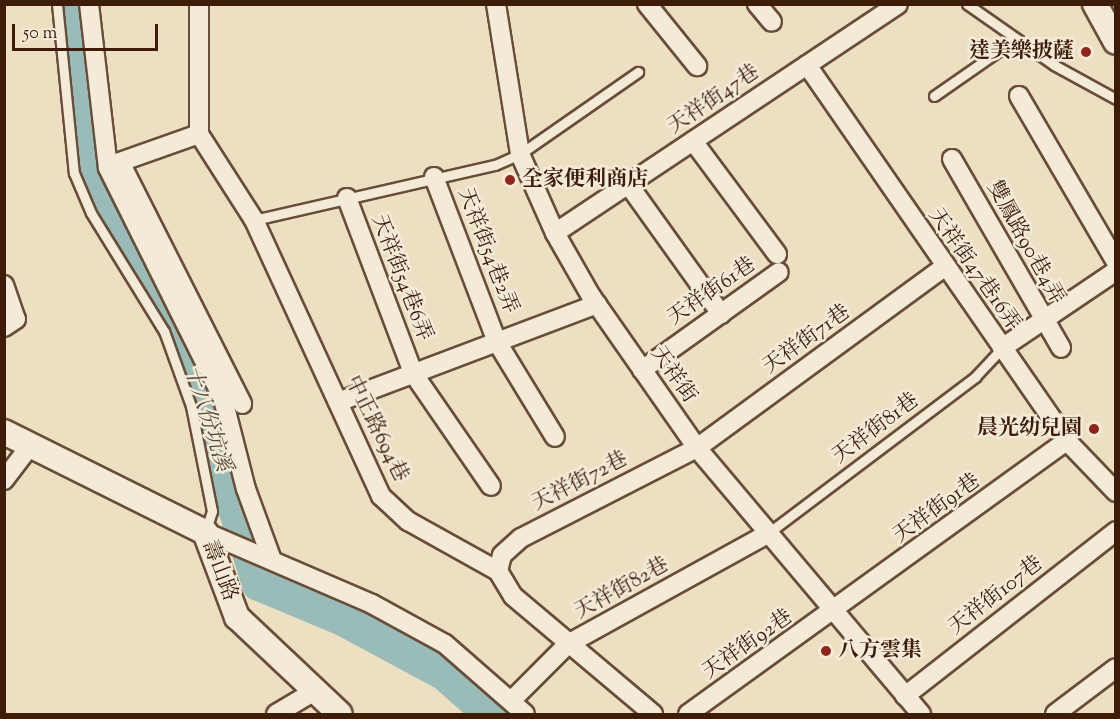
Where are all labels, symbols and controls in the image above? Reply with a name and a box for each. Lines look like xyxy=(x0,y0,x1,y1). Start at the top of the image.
scale bar xyxy=(15,12,160,50)
text: 50 m xyxy=(23,21,57,47)
place label: 達美樂披薩 xyxy=(969,39,1074,65)
marker: 達美樂披薩 xyxy=(1079,45,1093,59)
street label: 天祥街47巷 xyxy=(663,60,765,140)
place label: 全家便利商店 xyxy=(522,167,648,193)
marker: 全家便利商店 xyxy=(503,173,517,187)
street label: 雙鳳路90巷4弄 xyxy=(981,177,1069,309)
street label: 天祥街54巷2弄 xyxy=(451,185,523,317)
street label: 天祥街47巷16弄 xyxy=(922,204,1026,336)
street label: 天祥街54巷6弄 xyxy=(365,211,437,345)
street label: 天祥街61巷 xyxy=(663,253,761,331)
street label: 天祥街71巷 xyxy=(758,300,856,380)
street label: 天祥街 xyxy=(645,342,701,408)
water label: 十八份坑溪 xyxy=(176,363,236,475)
street label: 中正路694巷 xyxy=(339,372,413,486)
street label: 天祥街81巷 xyxy=(828,388,924,470)
place label: 晨光幼兒園 xyxy=(977,416,1082,442)
marker: 晨光幼兒園 xyxy=(1087,422,1101,436)
street label: 天祥街72巷 xyxy=(528,447,632,517)
street label: 天祥街91巷 xyxy=(889,469,985,549)
street label: 壽山路 xyxy=(196,537,242,605)
street label: 天祥街107巷 xyxy=(944,551,1048,641)
street label: 天祥街82巷 xyxy=(570,553,674,625)
street label: 天祥街92巷 xyxy=(698,605,798,685)
place label: 八方雲集 xyxy=(838,638,922,664)
marker: 八方雲集 xyxy=(819,644,833,658)

